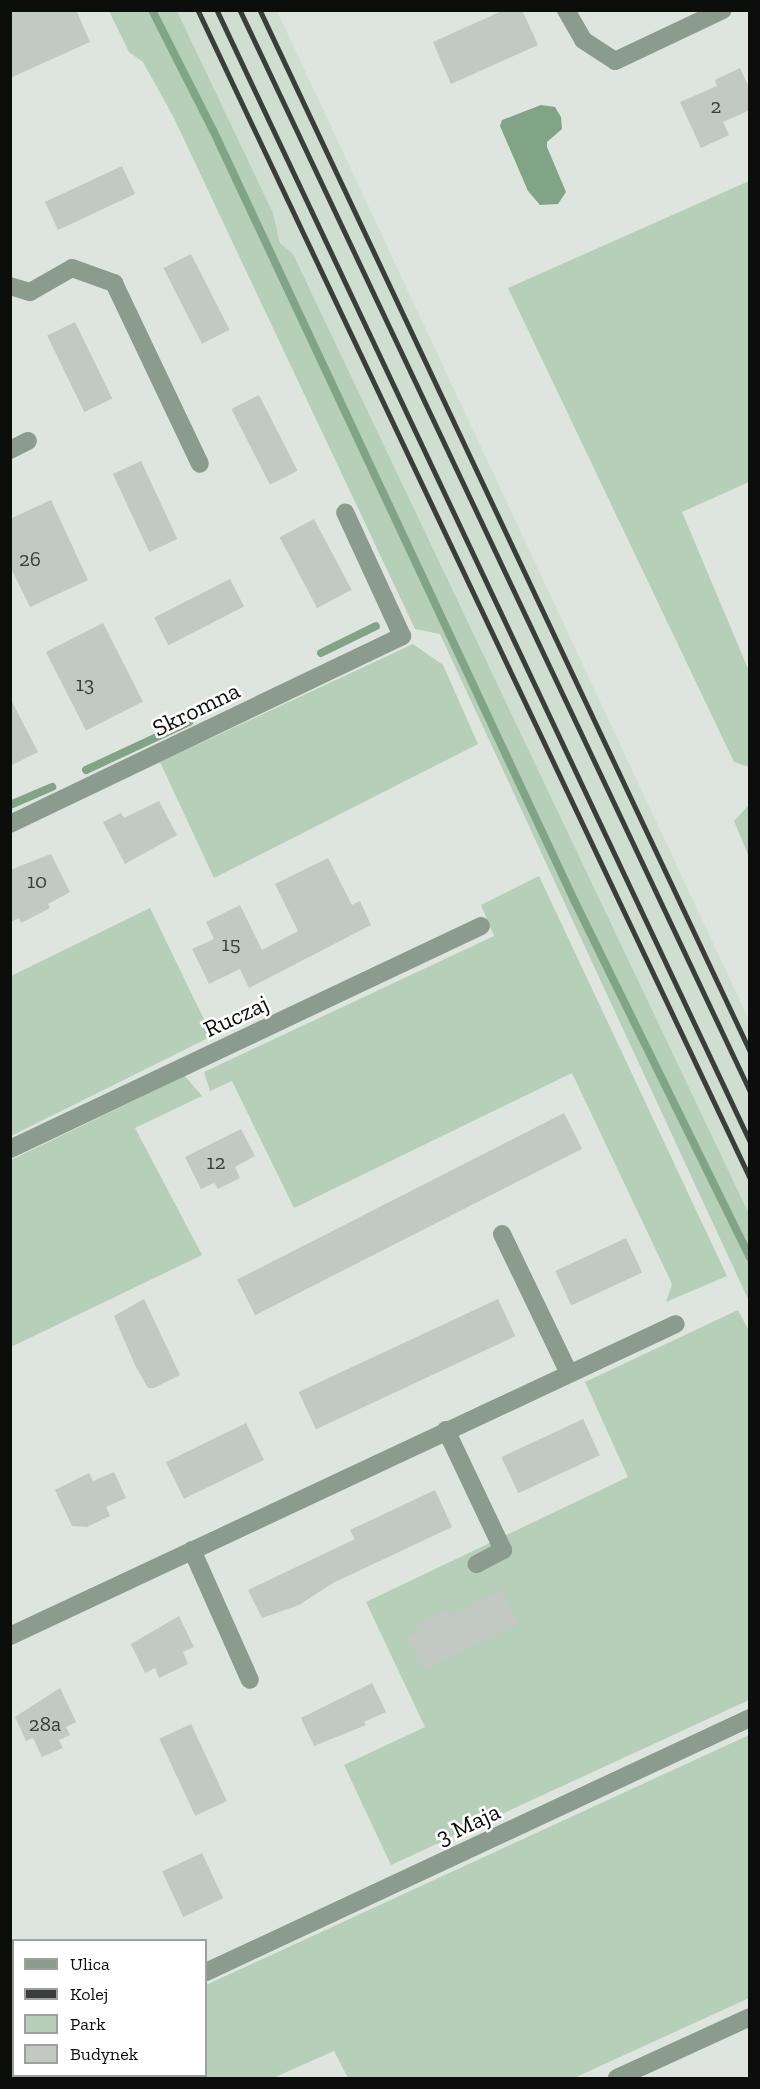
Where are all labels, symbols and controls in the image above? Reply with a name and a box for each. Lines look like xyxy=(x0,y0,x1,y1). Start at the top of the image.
house number: 2 xyxy=(711,93,721,119)
house number: 26 xyxy=(19,546,41,572)
house number: 13 xyxy=(76,671,94,697)
street label: Skromna xyxy=(148,676,244,742)
house number: 10 xyxy=(27,868,47,894)
house number: 15 xyxy=(222,931,240,957)
street label: Ruczaj xyxy=(199,989,273,1043)
house number: 12 xyxy=(207,1149,225,1175)
house number: 28a xyxy=(29,1711,61,1737)
street label: 3 Maja xyxy=(431,1797,505,1851)
legend xyxy=(12,1939,207,2077)
text: Ulica xyxy=(70,1953,110,1975)
text: Kolej xyxy=(70,1983,108,2005)
text: Park xyxy=(70,2013,106,2035)
text: Budynek xyxy=(70,2043,138,2065)

